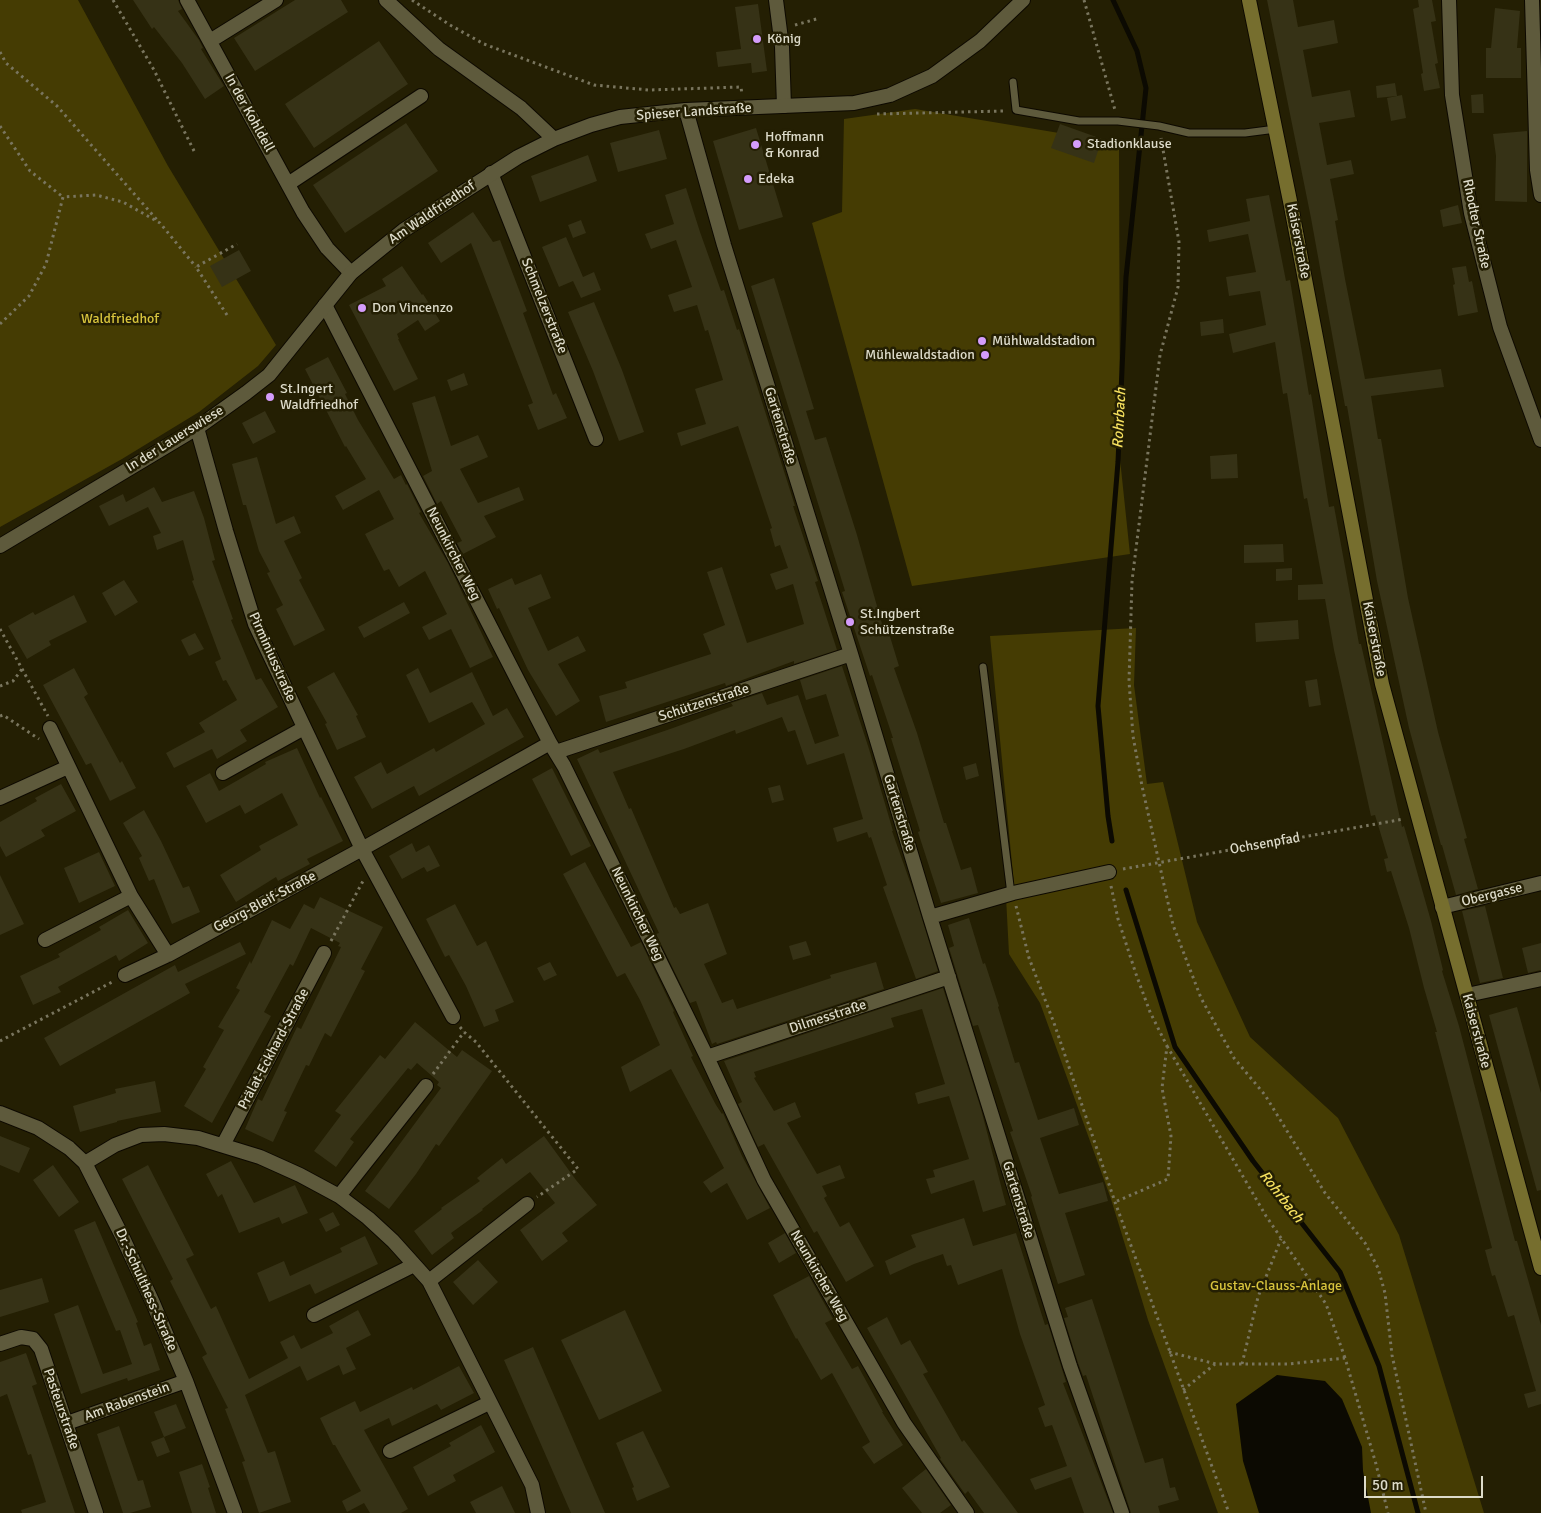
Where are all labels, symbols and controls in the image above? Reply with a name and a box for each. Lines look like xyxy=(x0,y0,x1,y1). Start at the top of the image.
place label: König xyxy=(767,31,801,47)
marker: König xyxy=(751,33,763,45)
street label: In der Kohldell xyxy=(221,71,277,155)
street label: Spieser Landstraße xyxy=(636,100,752,124)
place label: Hoffmann & Konrad xyxy=(765,129,824,162)
place label: Stadionklause xyxy=(1087,136,1172,152)
marker: Stadionklause xyxy=(1071,138,1083,150)
marker: Hoffmann & Konrad xyxy=(749,139,761,151)
place label: Edeka xyxy=(758,171,794,187)
marker: Edeka xyxy=(742,173,754,185)
street label: Am Waldfriedhof xyxy=(386,178,478,248)
street label: Rhodter Straße xyxy=(1458,178,1494,270)
street label: Kaiserstraße xyxy=(1282,202,1314,280)
street label: Schmelzerstraße xyxy=(517,256,571,356)
place label: Don Vincenzo xyxy=(372,300,453,316)
marker: Don Vincenzo xyxy=(356,302,368,314)
park label: Waldfriedhof xyxy=(81,311,159,327)
place label: Mühlwaldstadion xyxy=(992,333,1095,349)
marker: Mühlwaldstadion xyxy=(976,335,988,347)
place label: Mühlewaldstadion xyxy=(865,347,975,363)
marker: Mühlewaldstadion xyxy=(979,349,991,361)
place label: St.Ingert Waldfriedhof xyxy=(280,381,358,414)
street label: Gartenstraße xyxy=(760,385,800,467)
water label: Rohrbach xyxy=(1109,387,1131,449)
marker: St.Ingert Waldfriedhof xyxy=(264,391,276,403)
street label: In der Lauerswiese xyxy=(123,402,227,476)
street label: Neunkircher Weg xyxy=(422,504,484,604)
street label: Kaiserstraße xyxy=(1358,600,1390,678)
place label: St.Ingbert Schützenstraße xyxy=(860,606,954,638)
street label: Pirminiusstraße xyxy=(245,610,299,704)
marker: St.Ingbert Schützenstraße xyxy=(844,616,856,628)
street label: Schützenstraße xyxy=(657,680,751,726)
street label: Gartenstraße xyxy=(879,772,919,854)
street label: Ochsenpfad xyxy=(1229,830,1301,858)
street label: Neunkircher Weg xyxy=(607,864,667,964)
street label: Georg-Bleif-Straße xyxy=(211,868,319,936)
street label: Obergasse xyxy=(1460,879,1524,911)
street label: Prälat-Eckhard-Straße xyxy=(235,986,313,1112)
street label: Kaiserstraße xyxy=(1458,992,1494,1070)
street label: Dilmesstraße xyxy=(787,997,869,1037)
street label: Gartenstraße xyxy=(998,1159,1038,1241)
water label: Rohrbach xyxy=(1255,1167,1307,1227)
street label: Dr.-Schulthess-Straße xyxy=(111,1226,181,1354)
street label: Neunkircher Weg xyxy=(786,1227,852,1325)
park label: Gustav-Clauss-Anlage xyxy=(1210,1278,1342,1294)
street label: Pasteurstraße xyxy=(39,1366,83,1452)
street label: Am Rabenstein xyxy=(82,1379,172,1425)
scale bar xyxy=(1366,1466,1485,1498)
text: 50 m xyxy=(1372,1476,1403,1494)

